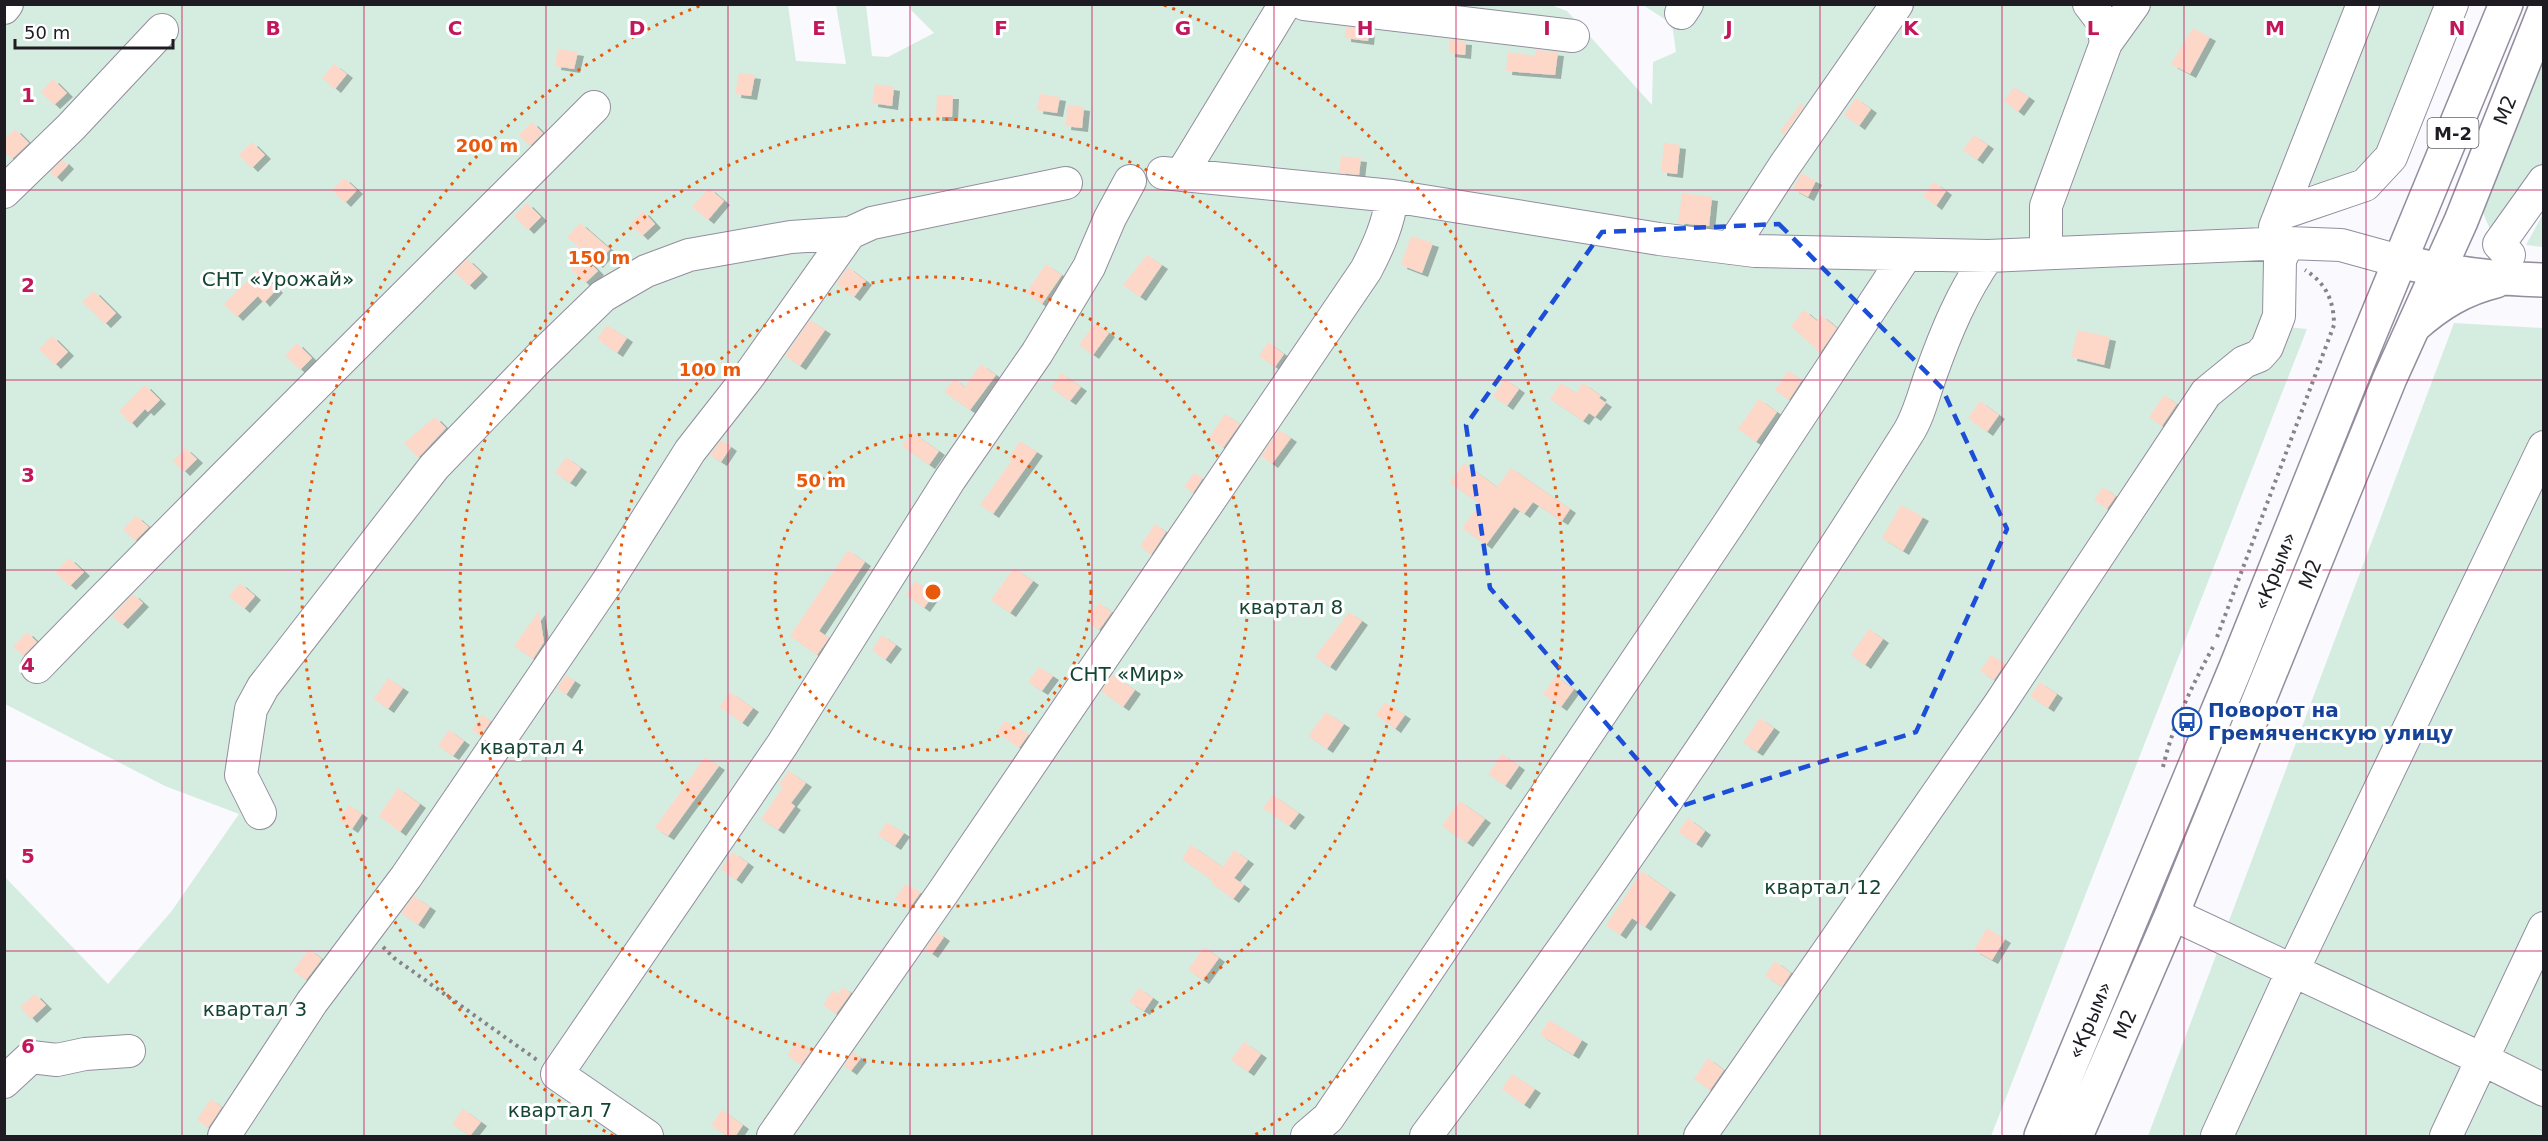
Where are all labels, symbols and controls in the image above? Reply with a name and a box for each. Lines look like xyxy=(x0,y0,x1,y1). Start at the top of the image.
scale bar xyxy=(15,12,172,50)
text: B xyxy=(265,16,281,40)
text: C xyxy=(448,16,462,40)
text: D xyxy=(629,16,645,40)
text: E xyxy=(812,16,826,40)
text: F xyxy=(994,16,1008,40)
text: G xyxy=(1175,16,1191,40)
text: H xyxy=(1357,16,1373,40)
text: I xyxy=(1543,16,1551,40)
text: J xyxy=(1723,16,1733,40)
text: K xyxy=(1903,16,1920,40)
text: L xyxy=(2087,16,2100,40)
text: M xyxy=(2265,16,2285,40)
text: N xyxy=(2449,16,2465,40)
text: 50 m xyxy=(24,22,70,43)
text: 1 xyxy=(21,83,35,107)
street label: М2 xyxy=(2488,92,2522,128)
road number: М-2 xyxy=(2428,118,2478,148)
text: 200 m xyxy=(456,135,518,156)
text: 150 m xyxy=(568,247,630,268)
park label: СНТ «Урожай» xyxy=(202,267,354,291)
text: 2 xyxy=(21,273,35,297)
text: 100 m xyxy=(679,359,741,380)
text: 3 xyxy=(21,463,35,487)
text: 50 m xyxy=(796,470,846,491)
street label: «Крым» xyxy=(2248,528,2302,614)
street label: М2 xyxy=(2293,556,2327,592)
centre of rings xyxy=(923,582,943,602)
park label: квартал 8 xyxy=(1239,595,1343,619)
text: 4 xyxy=(21,653,35,677)
park label: СНТ «Мир» xyxy=(1070,662,1185,686)
place label: Поворот на Гремяченскую улицу xyxy=(2208,698,2453,745)
bus stop icon: Поворот на Гремяченскую улицу xyxy=(2171,706,2203,738)
park label: квартал 4 xyxy=(480,735,584,759)
text: 5 xyxy=(21,844,35,868)
park label: квартал 12 xyxy=(1764,875,1882,899)
street label: «Крым» xyxy=(2063,977,2117,1063)
park label: квартал 3 xyxy=(203,997,307,1021)
street label: М2 xyxy=(2108,1006,2142,1042)
text: 6 xyxy=(21,1034,35,1058)
park label: квартал 7 xyxy=(508,1098,612,1122)

